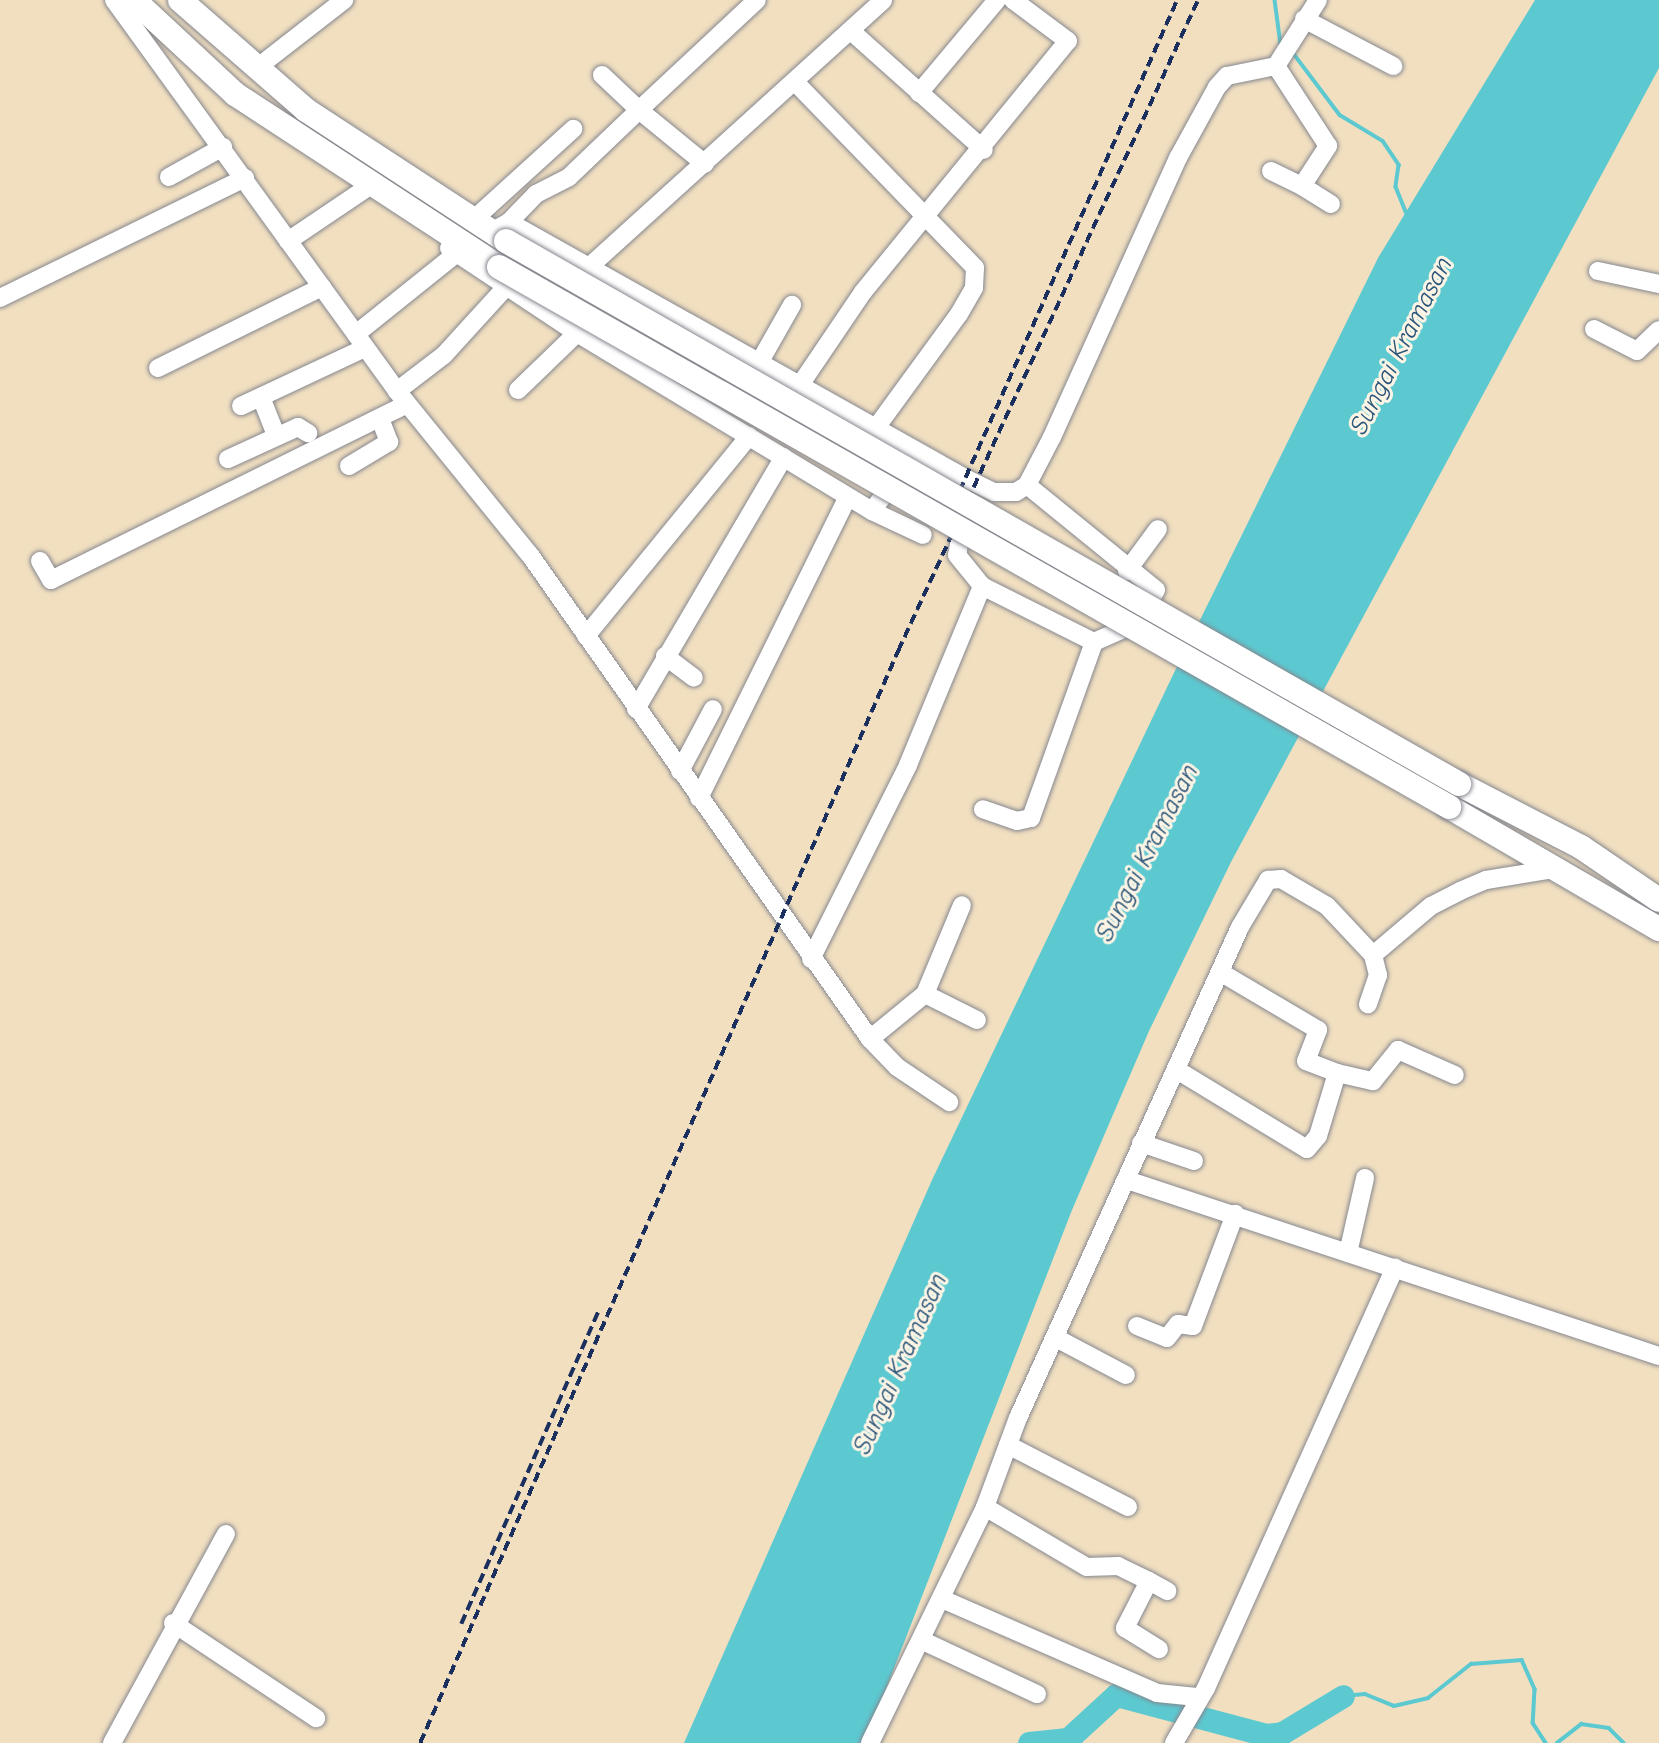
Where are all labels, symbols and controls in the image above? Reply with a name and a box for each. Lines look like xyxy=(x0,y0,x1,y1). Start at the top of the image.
water label: Sungai Kramasan xyxy=(1344,252,1460,440)
water label: Sungai Kramasan xyxy=(1090,759,1206,947)
water label: Sungai Kramasan xyxy=(847,1269,955,1459)

